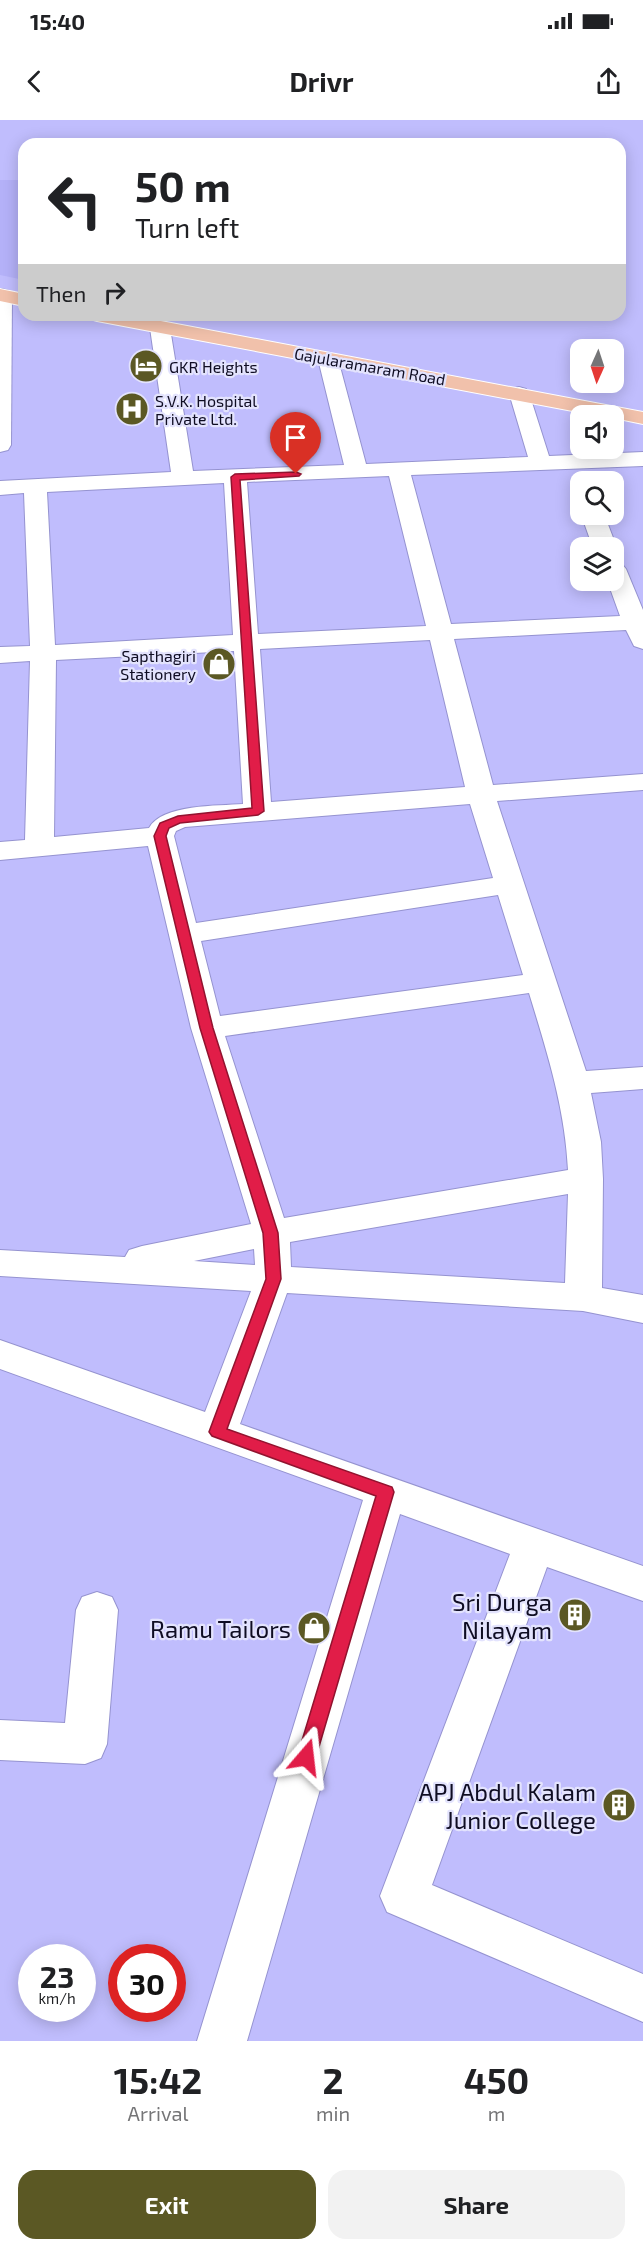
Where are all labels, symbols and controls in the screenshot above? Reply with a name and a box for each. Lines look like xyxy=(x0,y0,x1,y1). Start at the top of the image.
text: 15:40 xyxy=(30,8,85,34)
icon: back xyxy=(18,65,51,98)
text: Drivr xyxy=(289,65,354,97)
icon: share xyxy=(592,65,625,98)
text: 50 m xyxy=(135,160,231,210)
icon: left xyxy=(36,162,114,240)
text: Turn left xyxy=(135,211,239,243)
icon: right xyxy=(98,276,131,309)
text: Then xyxy=(36,280,86,306)
north arrow xyxy=(570,339,624,393)
map controls xyxy=(570,339,624,591)
street label: Gajularamaram Road xyxy=(293,343,447,390)
hotel icon: GKR Heights xyxy=(128,348,164,384)
place label: GKR Heights xyxy=(169,357,258,376)
hospital icon: S.V.K. Hospital Private Ltd. xyxy=(114,391,150,427)
place label: S.V.K. Hospital Private Ltd. xyxy=(155,391,257,428)
button: sound xyxy=(570,405,624,459)
pin xyxy=(270,412,321,474)
icon: arrive xyxy=(279,421,312,454)
button: search xyxy=(570,471,624,525)
button: layers xyxy=(570,537,624,591)
place label: Sapthagiri Stationery xyxy=(120,646,197,683)
shop icon: Sapthagiri Stationery xyxy=(201,646,237,682)
place label: Sri Durga Nilayam xyxy=(452,1587,552,1644)
building icon: Sri Durga Nilayam xyxy=(557,1597,593,1633)
shop icon: Ramu Tailors xyxy=(296,1610,332,1646)
place label: Ramu Tailors xyxy=(150,1614,291,1643)
position arrow xyxy=(274,1725,338,1789)
place label: APJ Abdul Kalam Junior College xyxy=(418,1777,596,1834)
building icon: APJ Abdul Kalam Junior College xyxy=(601,1787,637,1823)
speed limit sign: 30 xyxy=(108,1944,186,2022)
text: 23 xyxy=(40,1958,74,1994)
text: km/h xyxy=(38,1989,76,2007)
text: 15:42 xyxy=(114,2058,202,2101)
text: 2 xyxy=(323,2058,343,2101)
text: 450 xyxy=(464,2058,529,2101)
text: Arrival xyxy=(128,2101,188,2125)
text: min xyxy=(316,2101,350,2125)
text: m xyxy=(488,2101,505,2125)
button: Exit xyxy=(18,2170,316,2239)
button: Share xyxy=(328,2170,625,2239)

